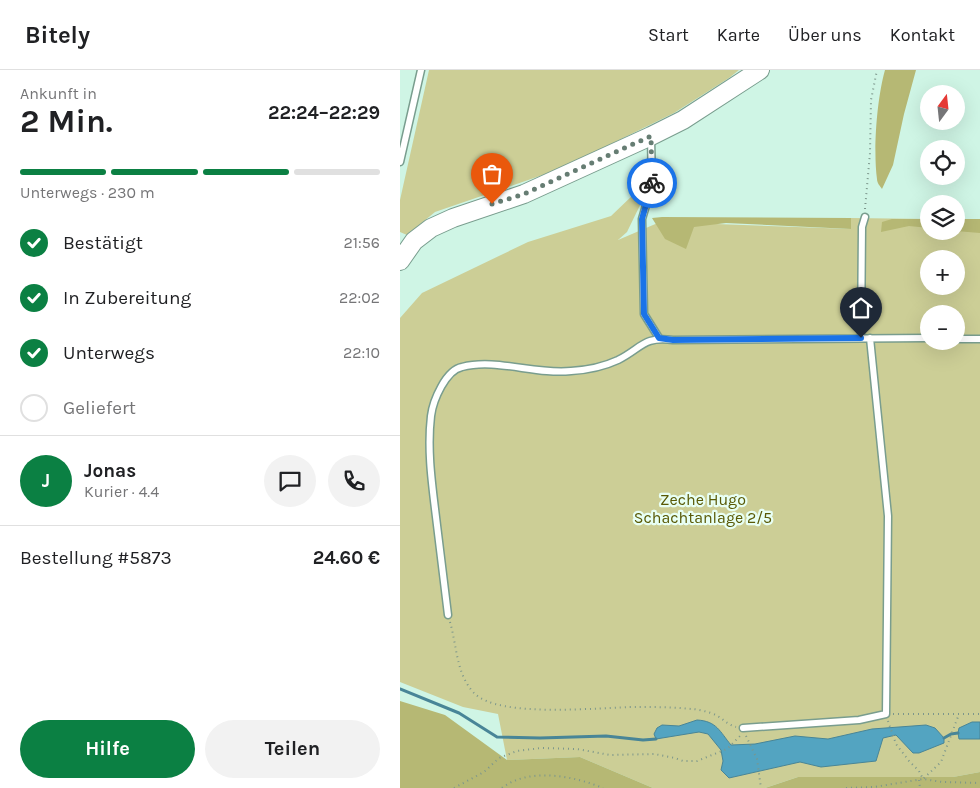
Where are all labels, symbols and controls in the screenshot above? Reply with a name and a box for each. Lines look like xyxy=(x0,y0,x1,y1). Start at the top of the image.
text: Bitely xyxy=(25,21,90,49)
text: Start xyxy=(648,24,689,46)
text: Karte xyxy=(717,24,760,46)
text: Über uns xyxy=(788,24,862,46)
text: Kontakt xyxy=(890,24,955,46)
text: Ankunft in xyxy=(20,84,97,103)
north arrow xyxy=(920,85,965,130)
map controls xyxy=(920,85,965,350)
text: 22:24–22:29 xyxy=(268,102,380,124)
text: 2 Min. xyxy=(20,103,113,140)
button: locate xyxy=(920,140,965,185)
pin xyxy=(471,153,513,204)
courier xyxy=(627,158,677,208)
icon: bag xyxy=(478,160,506,188)
icon: bike xyxy=(638,169,666,197)
text: Unterwegs · 230 m xyxy=(20,183,155,202)
button: layers xyxy=(920,195,965,240)
icon: check xyxy=(20,229,48,257)
text: Bestätigt xyxy=(63,232,143,254)
text: 21:56 xyxy=(344,233,380,252)
button: + xyxy=(920,250,965,295)
icon: check xyxy=(20,284,48,312)
text: In Zubereitung xyxy=(63,287,191,309)
pin xyxy=(840,287,882,338)
text: 22:02 xyxy=(339,288,380,307)
icon: home xyxy=(847,294,875,322)
button: − xyxy=(920,305,965,350)
icon: check xyxy=(20,339,48,367)
text: Unterwegs xyxy=(63,342,155,364)
text: 22:10 xyxy=(343,343,380,362)
text: Geliefert xyxy=(63,397,136,419)
button: chat xyxy=(264,455,316,507)
button: phone xyxy=(328,455,380,507)
text: Jonas xyxy=(84,460,136,482)
text: J xyxy=(42,470,50,492)
text: Kurier · 4.4 xyxy=(84,482,159,501)
park label: Zeche Hugo Schachtanlage 2/5 xyxy=(634,490,772,527)
text: Bestellung #5873 xyxy=(20,547,172,569)
text: 24.60 € xyxy=(313,547,380,569)
button: Hilfe xyxy=(20,720,195,778)
button: Teilen xyxy=(205,720,380,778)

